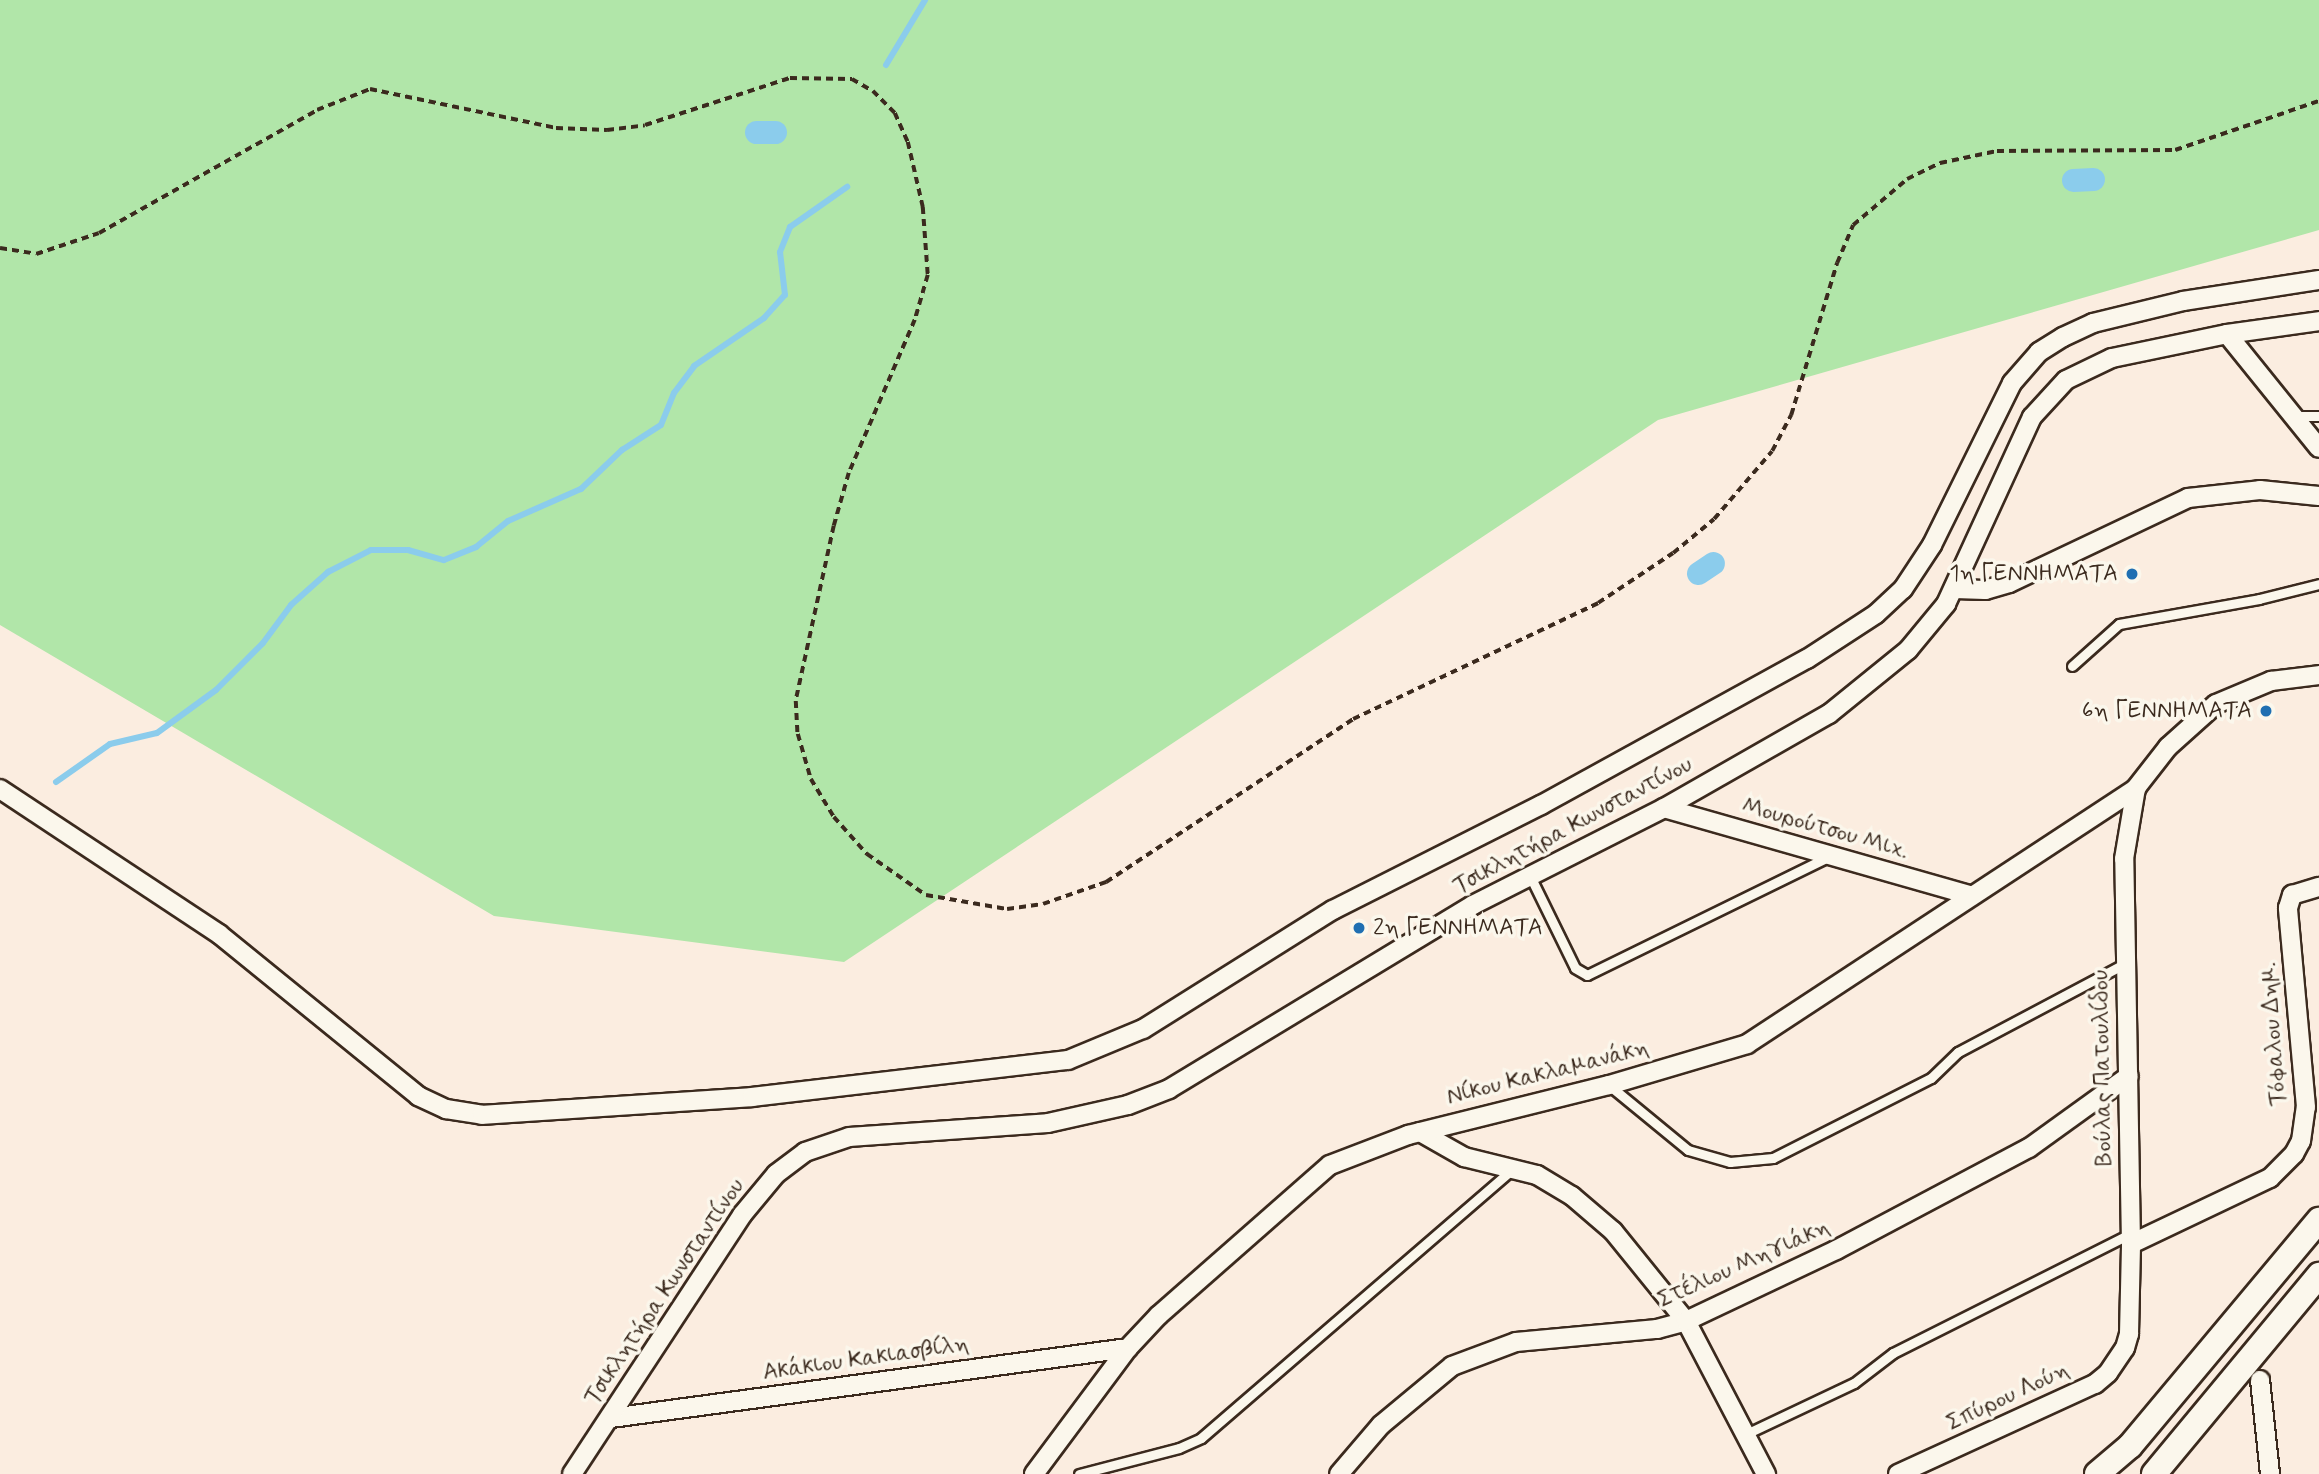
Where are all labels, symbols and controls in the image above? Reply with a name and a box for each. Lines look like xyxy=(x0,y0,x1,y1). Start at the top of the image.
place label: 1η ΓΕΝΝΗΜΑΤΑ xyxy=(1949,560,2118,588)
marker: 1η ΓΕΝΝΗΜΑΤΑ xyxy=(2124,566,2140,582)
place label: 6η ΓΕΝΝΗΜΑΤΑ xyxy=(2082,697,2252,725)
marker: 6η ΓΕΝΝΗΜΑΤΑ xyxy=(2258,703,2274,719)
street label: Τσικλητήρα Κωνσταντίνου xyxy=(1449,751,1697,901)
street label: Μουρούτσου Μιχ. xyxy=(1739,792,1911,866)
place label: 2η ΓΕΝΝΗΜΑΤΑ xyxy=(1373,914,1543,942)
marker: 2η ΓΕΝΝΗΜΑΤΑ xyxy=(1351,920,1367,936)
street label: Τόφαλου Δημ. xyxy=(2255,961,2293,1107)
street label: Βούλας Πατουλίδου xyxy=(2087,970,2119,1166)
street label: Νίκου Κακλαμανάκη xyxy=(1444,1035,1652,1111)
street label: Τσικλητήρα Κωνσταντίνου xyxy=(579,1174,751,1410)
street label: Στέλιου Μηγιάκη xyxy=(1654,1214,1834,1314)
street label: Ακάκιου Κακιασβίλη xyxy=(761,1331,971,1387)
street label: Σπύρου Λούη xyxy=(1942,1357,2074,1437)

